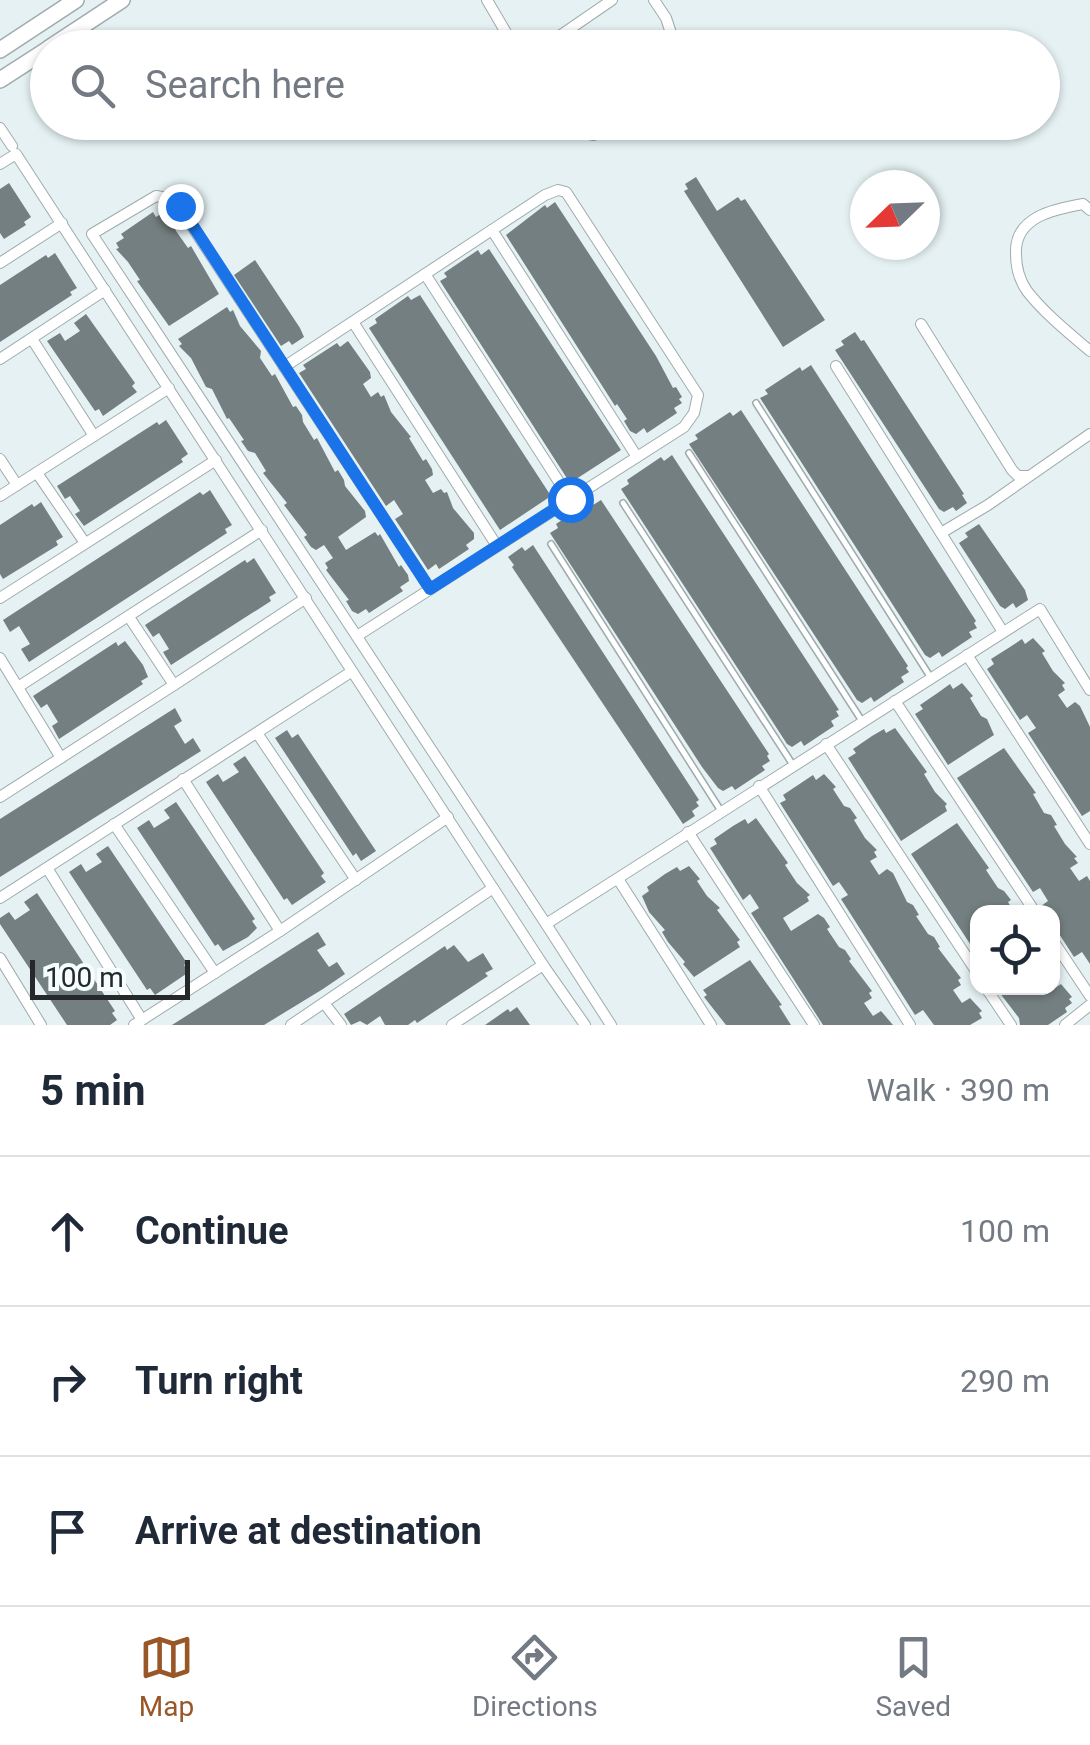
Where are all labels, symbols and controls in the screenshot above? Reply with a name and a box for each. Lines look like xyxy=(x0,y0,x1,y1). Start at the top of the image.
search box xyxy=(30,30,1060,140)
icon: search xyxy=(65,58,120,113)
text: Search here xyxy=(145,63,345,107)
north arrow xyxy=(850,170,940,260)
route end xyxy=(158,184,204,230)
route start xyxy=(548,477,594,523)
map controls xyxy=(970,905,1060,995)
button: locate xyxy=(970,905,1060,995)
scale bar xyxy=(30,955,190,1000)
text: 100 m xyxy=(45,961,124,994)
text: 5 min xyxy=(40,1066,146,1115)
text: Walk · 390 m xyxy=(867,1071,1050,1109)
icon: ahead xyxy=(40,1204,95,1259)
text: Continue xyxy=(135,1209,289,1253)
text: 100 m xyxy=(960,1212,1050,1250)
icon: right xyxy=(40,1354,95,1409)
text: Turn right xyxy=(135,1359,303,1403)
text: 290 m xyxy=(960,1362,1050,1400)
icon: arrive xyxy=(40,1504,95,1559)
text: Arrive at destination xyxy=(135,1509,482,1553)
tab: Map xyxy=(139,1630,194,1723)
tab: Directions xyxy=(472,1630,598,1723)
tab: Saved xyxy=(875,1630,951,1723)

